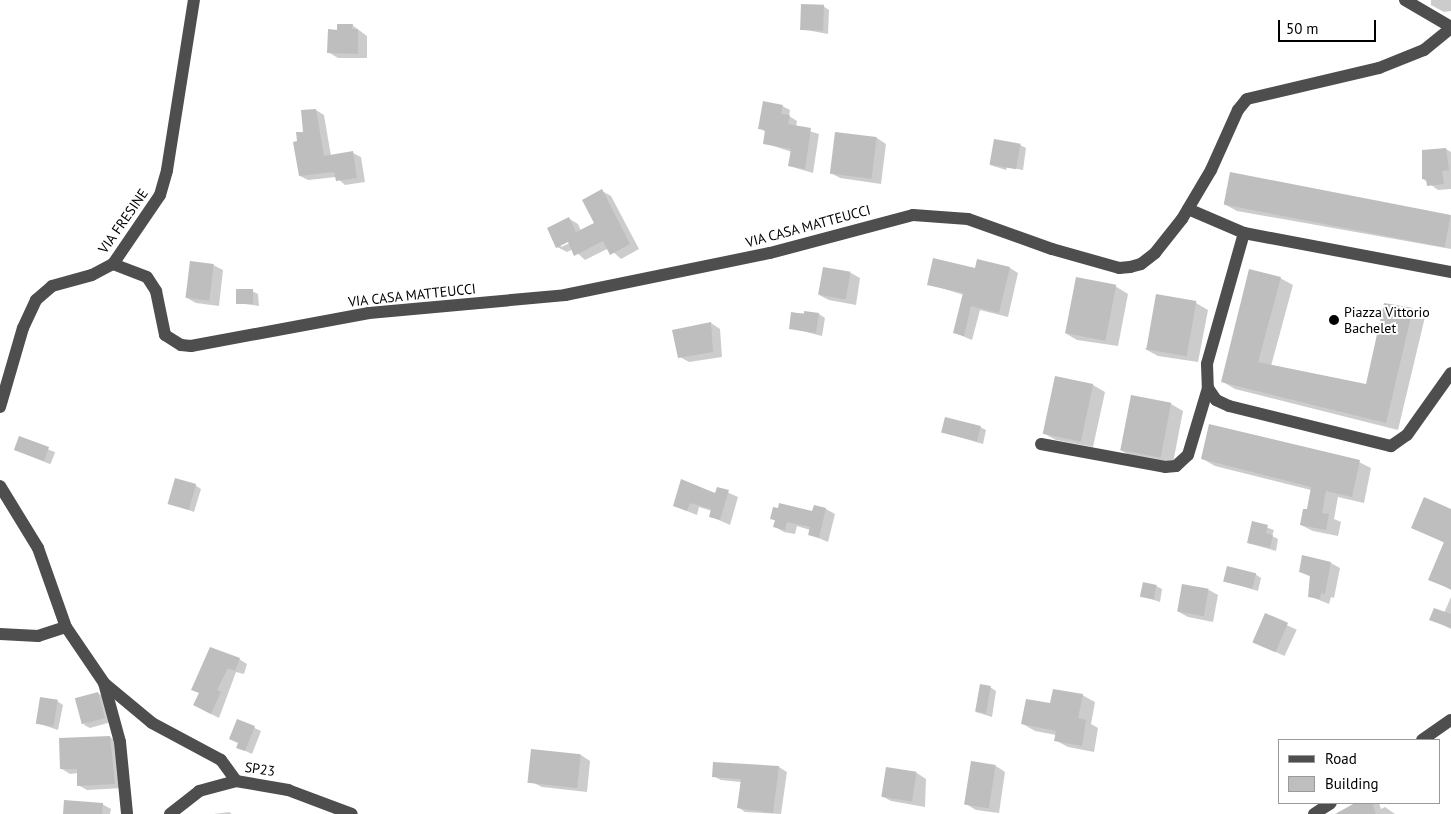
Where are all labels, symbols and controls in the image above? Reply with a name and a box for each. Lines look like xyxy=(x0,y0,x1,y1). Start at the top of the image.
scale bar xyxy=(1281,10,1378,42)
text: 50 m xyxy=(1286,19,1319,38)
street label: VIA FRESINE xyxy=(94,185,152,257)
street label: VIA CASA MATTEUCCI xyxy=(743,201,873,251)
street label: VIA CASA MATTEUCCI xyxy=(347,280,477,310)
place label: Piazza Vittorio Bachelet xyxy=(1344,304,1430,336)
marker: Piazza Vittorio Bachelet xyxy=(1328,314,1340,326)
legend xyxy=(1278,739,1441,804)
text: Road xyxy=(1325,749,1357,768)
street label: SP23 xyxy=(244,759,276,779)
text: Building xyxy=(1325,774,1379,793)

